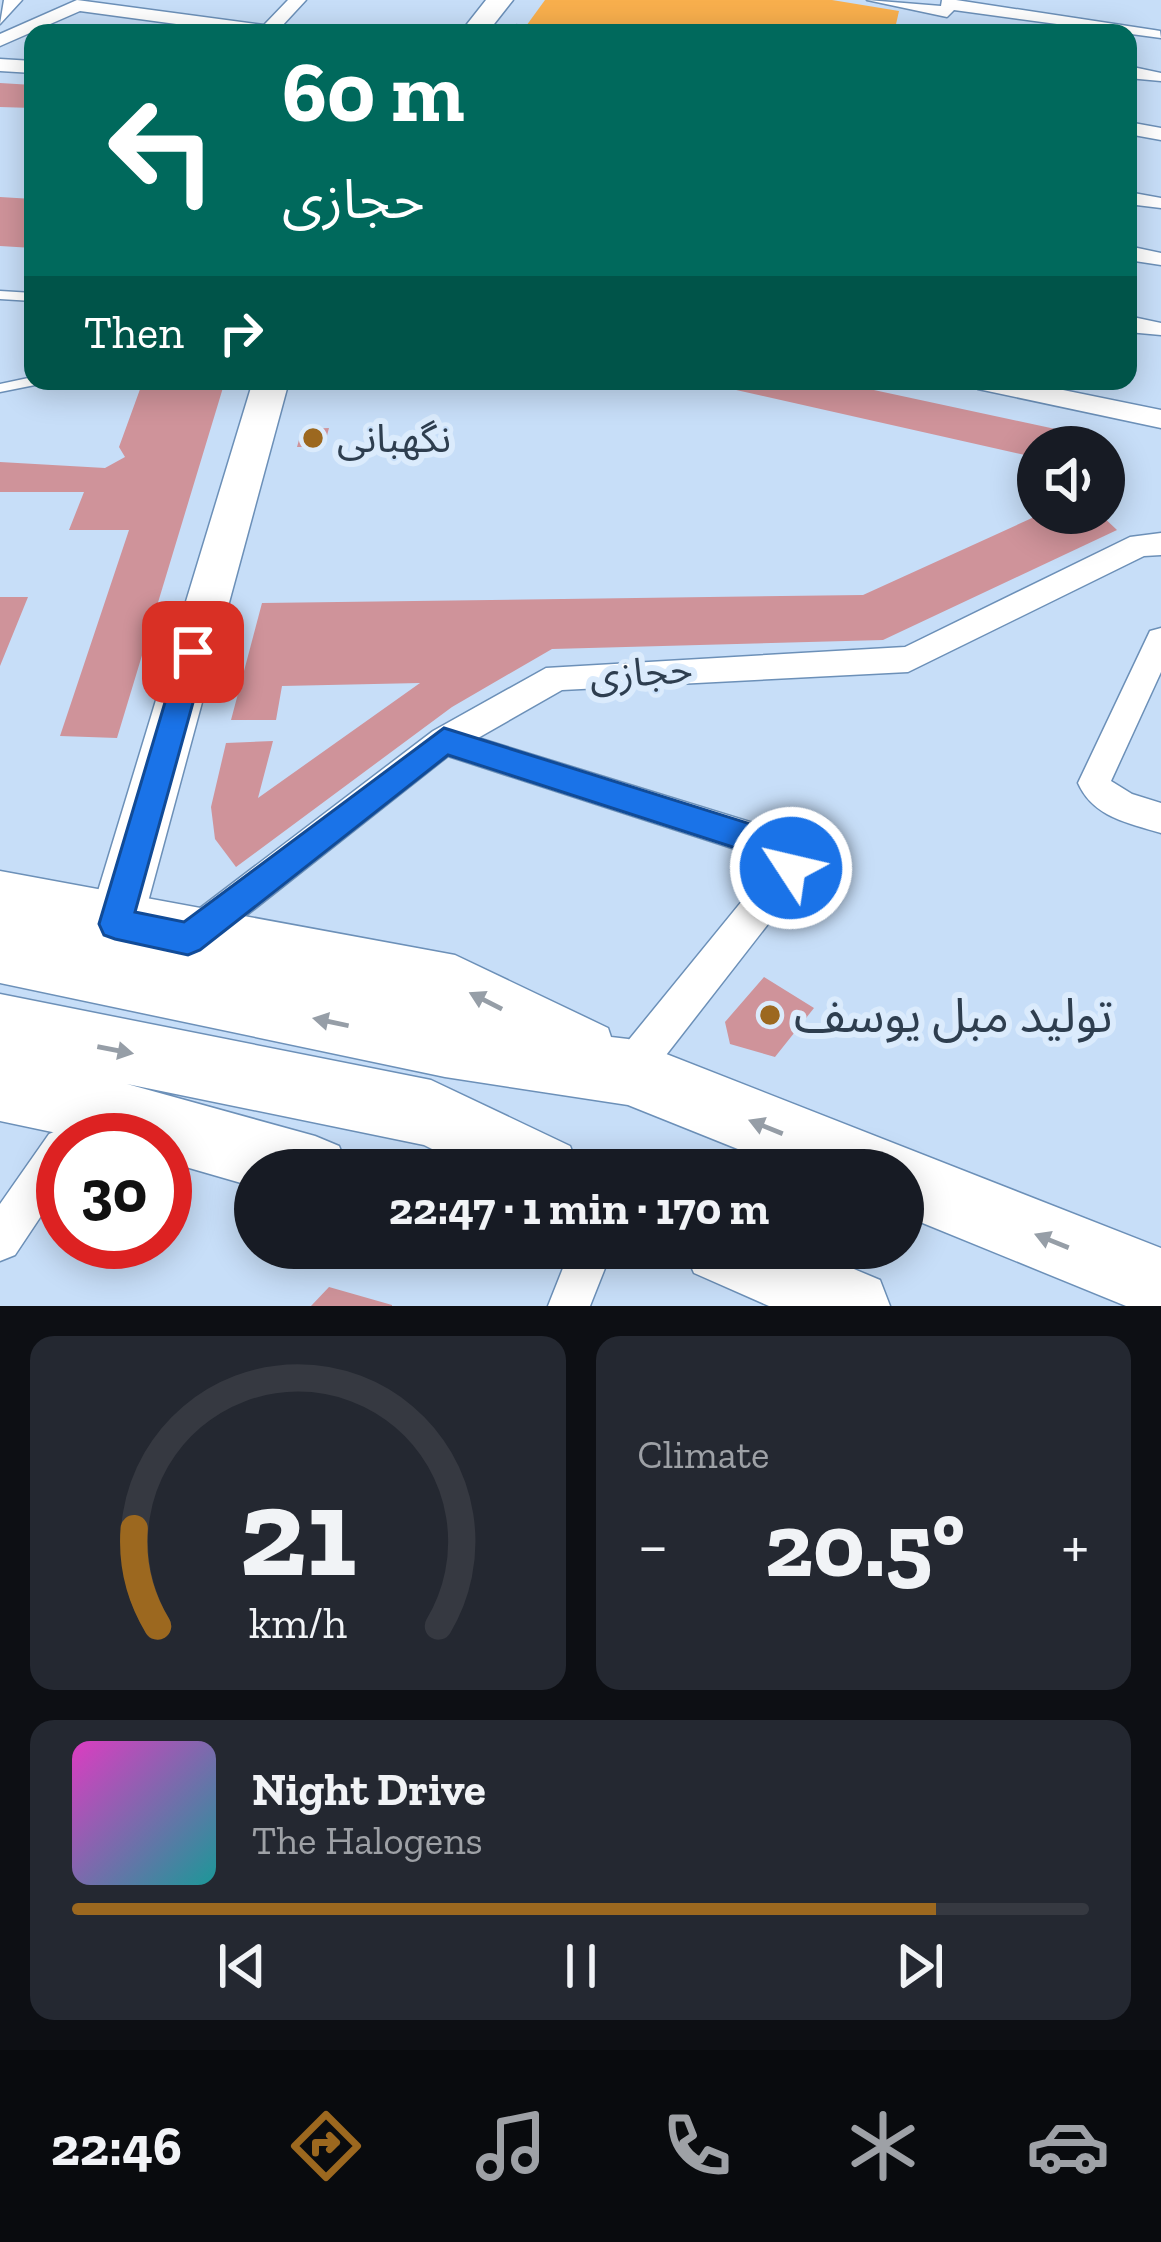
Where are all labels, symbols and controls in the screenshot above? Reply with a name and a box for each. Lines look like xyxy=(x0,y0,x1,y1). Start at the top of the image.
text: 60 m xyxy=(282,42,465,143)
icon: left xyxy=(84,72,240,228)
text: حجازی xyxy=(282,167,425,232)
icon: right xyxy=(208,300,274,366)
text: Then xyxy=(84,306,184,360)
place label: نگهبانی xyxy=(337,415,451,462)
marker: نگهبانی xyxy=(300,425,326,451)
map controls xyxy=(1017,426,1125,534)
button: sound xyxy=(1017,426,1125,534)
pin xyxy=(142,601,244,703)
icon: arrive xyxy=(160,619,226,685)
street label: حجازی xyxy=(588,645,694,699)
position arrow xyxy=(728,805,854,931)
place label: تولید مبل یوسف xyxy=(794,987,1113,1044)
one-way arrow xyxy=(469,992,503,1012)
marker: تولید مبل یوسف xyxy=(757,1002,783,1028)
one-way arrow xyxy=(311,1011,349,1030)
one-way arrow xyxy=(96,1041,134,1060)
speed limit sign: 30 xyxy=(36,1113,192,1269)
one-way arrow xyxy=(747,1117,783,1136)
text: 22:47 · 1 min · 170 m xyxy=(389,1182,769,1236)
one-way arrow xyxy=(1034,1230,1070,1249)
text: Climate xyxy=(638,1431,769,1478)
text: 21 xyxy=(239,1457,356,1607)
text: 20.5° xyxy=(765,1491,965,1599)
text: − xyxy=(638,1506,668,1585)
text: + xyxy=(1061,1506,1089,1585)
text: km/h xyxy=(249,1598,347,1649)
text: Night Drive xyxy=(252,1763,486,1817)
text: The Halogens xyxy=(252,1817,483,1864)
icon: previous xyxy=(209,1933,275,1999)
icon: pause xyxy=(548,1933,614,1999)
icon: next xyxy=(887,1933,953,1999)
icon: directions xyxy=(284,2104,368,2188)
icon: music xyxy=(469,2104,553,2188)
icon: phone xyxy=(655,2104,739,2188)
icon: climate xyxy=(841,2104,925,2188)
icon: car xyxy=(1026,2104,1110,2188)
text: 22:46 xyxy=(51,2114,182,2179)

